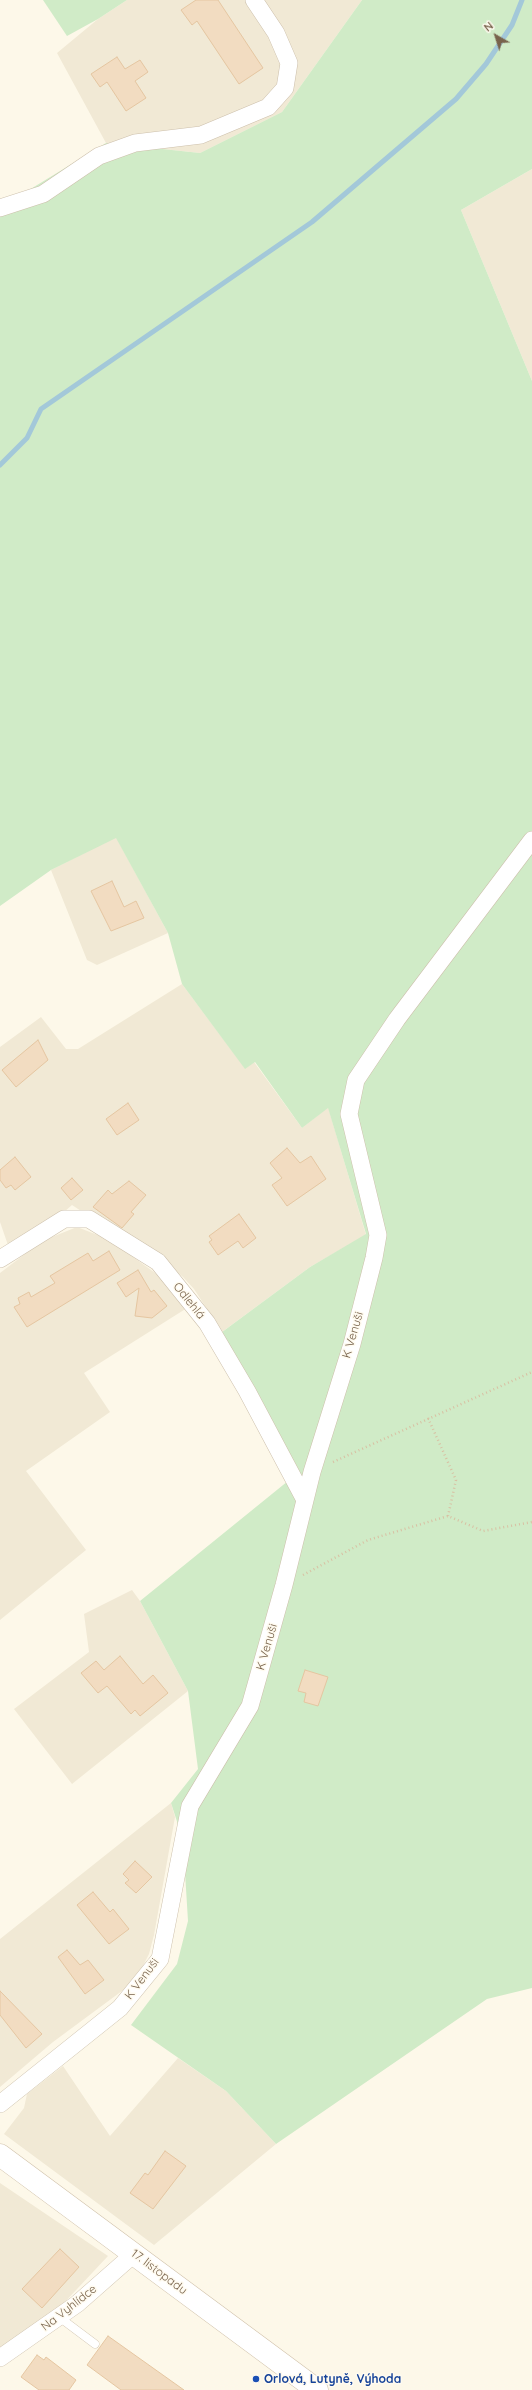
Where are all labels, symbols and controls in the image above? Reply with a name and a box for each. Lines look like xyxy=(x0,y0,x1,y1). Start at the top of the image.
north arrow xyxy=(476,16,516,56)
text: N xyxy=(481,19,496,35)
street label: Odlehlá xyxy=(170,1280,208,1322)
street label: K Venuši xyxy=(339,1310,367,1360)
street label: K Venuši xyxy=(253,1622,281,1672)
street label: K Venuši xyxy=(122,1956,162,2002)
street label: 17. listopadu xyxy=(128,2246,190,2298)
street label: Na Vyhlídce xyxy=(38,2282,100,2334)
place label: Orlová, Lutyně, Výhoda xyxy=(264,2372,401,2386)
marker: Orlová, Lutyně, Výhoda xyxy=(251,2374,261,2384)

